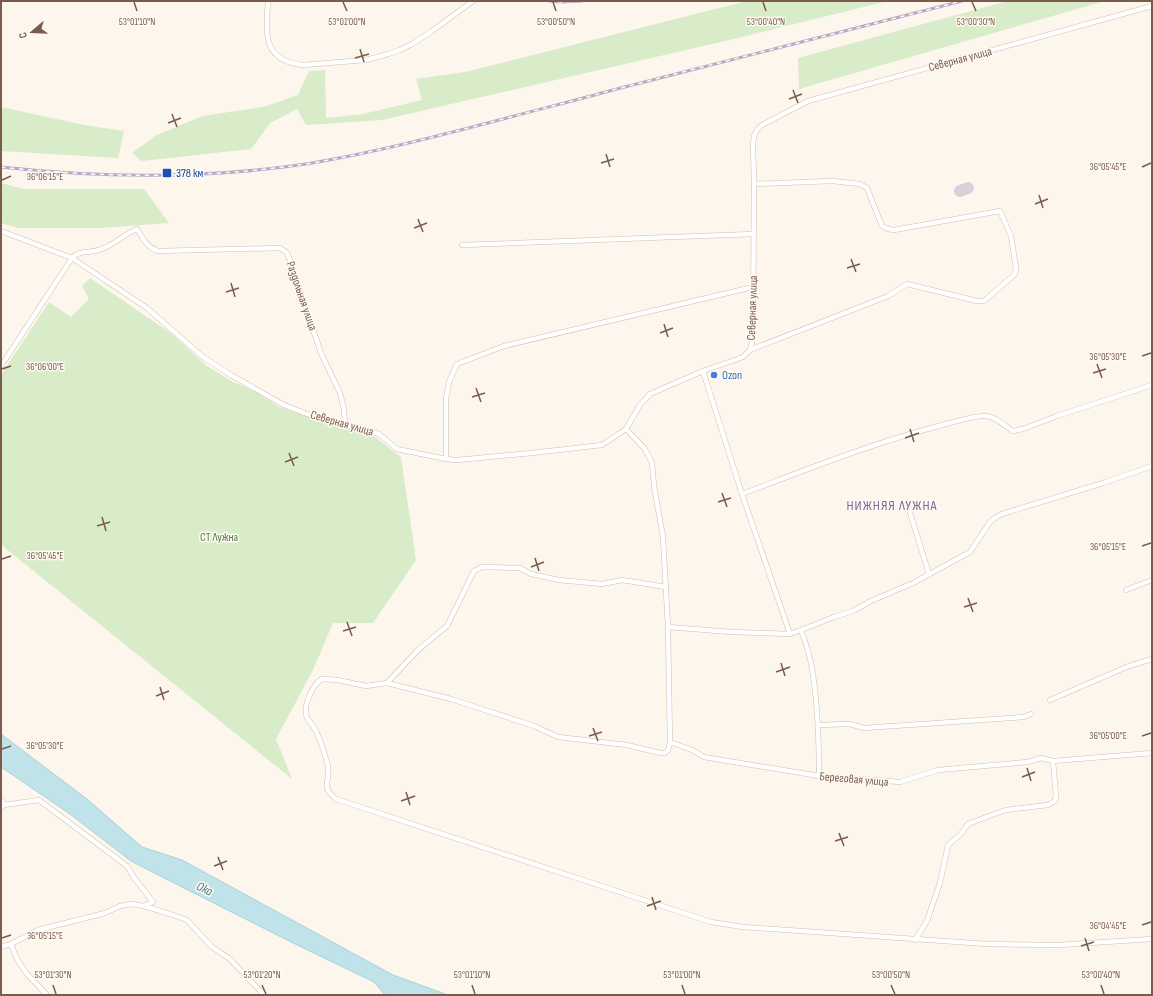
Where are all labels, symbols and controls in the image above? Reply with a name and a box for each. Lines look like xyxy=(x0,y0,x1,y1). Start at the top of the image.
north arrow xyxy=(12,12,52,52)
text: 53°01'10"N xyxy=(119,16,155,28)
text: 53°01'00"N xyxy=(328,16,366,28)
text: 53°00'50"N xyxy=(537,16,575,28)
text: 53°00'40"N xyxy=(747,16,785,28)
text: 53°00'30"N xyxy=(957,16,995,28)
text: С xyxy=(16,30,30,40)
street label: Северная улица xyxy=(927,44,994,75)
text: 36°05'45"E xyxy=(1090,161,1126,173)
place label: 378 км xyxy=(176,166,203,181)
marker: 378 км xyxy=(161,167,173,179)
text: 36°06'15"E xyxy=(27,171,63,183)
street label: Раздольная улица xyxy=(283,260,321,333)
street label: Северная улица xyxy=(744,275,761,341)
text: 36°05'30"E xyxy=(1089,351,1127,363)
text: 36°06'00"E xyxy=(26,361,64,373)
place label: Ozon xyxy=(722,368,742,383)
marker: Ozon xyxy=(709,370,719,380)
street label: Северная улица xyxy=(309,407,376,440)
district label: НИЖНЯЯ ЛУЖНА xyxy=(846,497,938,514)
park label: СТ Лужна xyxy=(200,530,238,545)
text: 36°05'15"E xyxy=(1090,541,1126,553)
text: 36°05'45"E xyxy=(27,550,63,562)
text: 36°05'00"E xyxy=(1089,730,1127,742)
text: 36°05'30"E xyxy=(26,740,64,752)
street label: Береговая улица xyxy=(819,769,889,790)
water label: Ока xyxy=(194,878,216,900)
text: 36°04'45"E xyxy=(1089,920,1127,932)
text: 36°05'15"E xyxy=(27,930,63,942)
text: 53°01'30"N xyxy=(34,969,72,981)
text: 53°01'20"N xyxy=(243,969,281,981)
text: 53°01'10"N xyxy=(454,969,490,981)
text: 53°01'00"N xyxy=(663,969,701,981)
text: 53°00'50"N xyxy=(872,969,910,981)
text: 53°00'40"N xyxy=(1082,969,1120,981)

